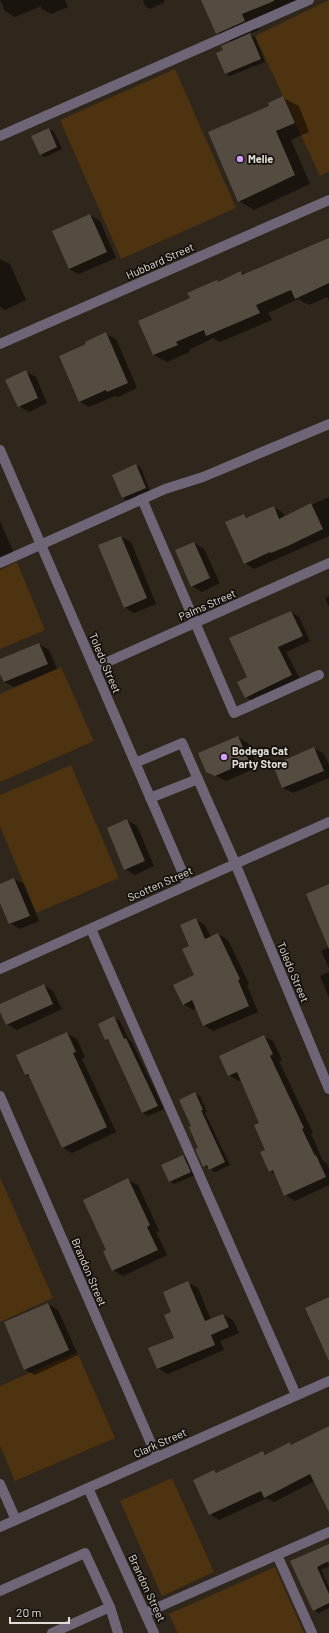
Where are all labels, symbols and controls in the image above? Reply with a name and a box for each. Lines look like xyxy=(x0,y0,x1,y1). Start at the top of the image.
place label: Melie xyxy=(248,152,273,165)
marker: Melie xyxy=(235,154,245,164)
street label: Hubbard Street xyxy=(124,240,196,281)
street label: Palms Street xyxy=(176,586,237,623)
street label: Toledo Street xyxy=(87,631,124,695)
place label: Bodega Cat Party Store xyxy=(232,744,288,770)
marker: Bodega Cat Party Store xyxy=(219,752,229,762)
street label: Scotten Street xyxy=(125,863,194,904)
street label: Toledo Street xyxy=(275,940,312,1004)
street label: Brandon Street xyxy=(69,1236,110,1308)
street label: Clark Street xyxy=(131,1425,188,1460)
street label: Brandon Street xyxy=(126,1552,169,1623)
scale bar xyxy=(10,1599,69,1625)
text: 20 m xyxy=(16,1605,42,1619)

